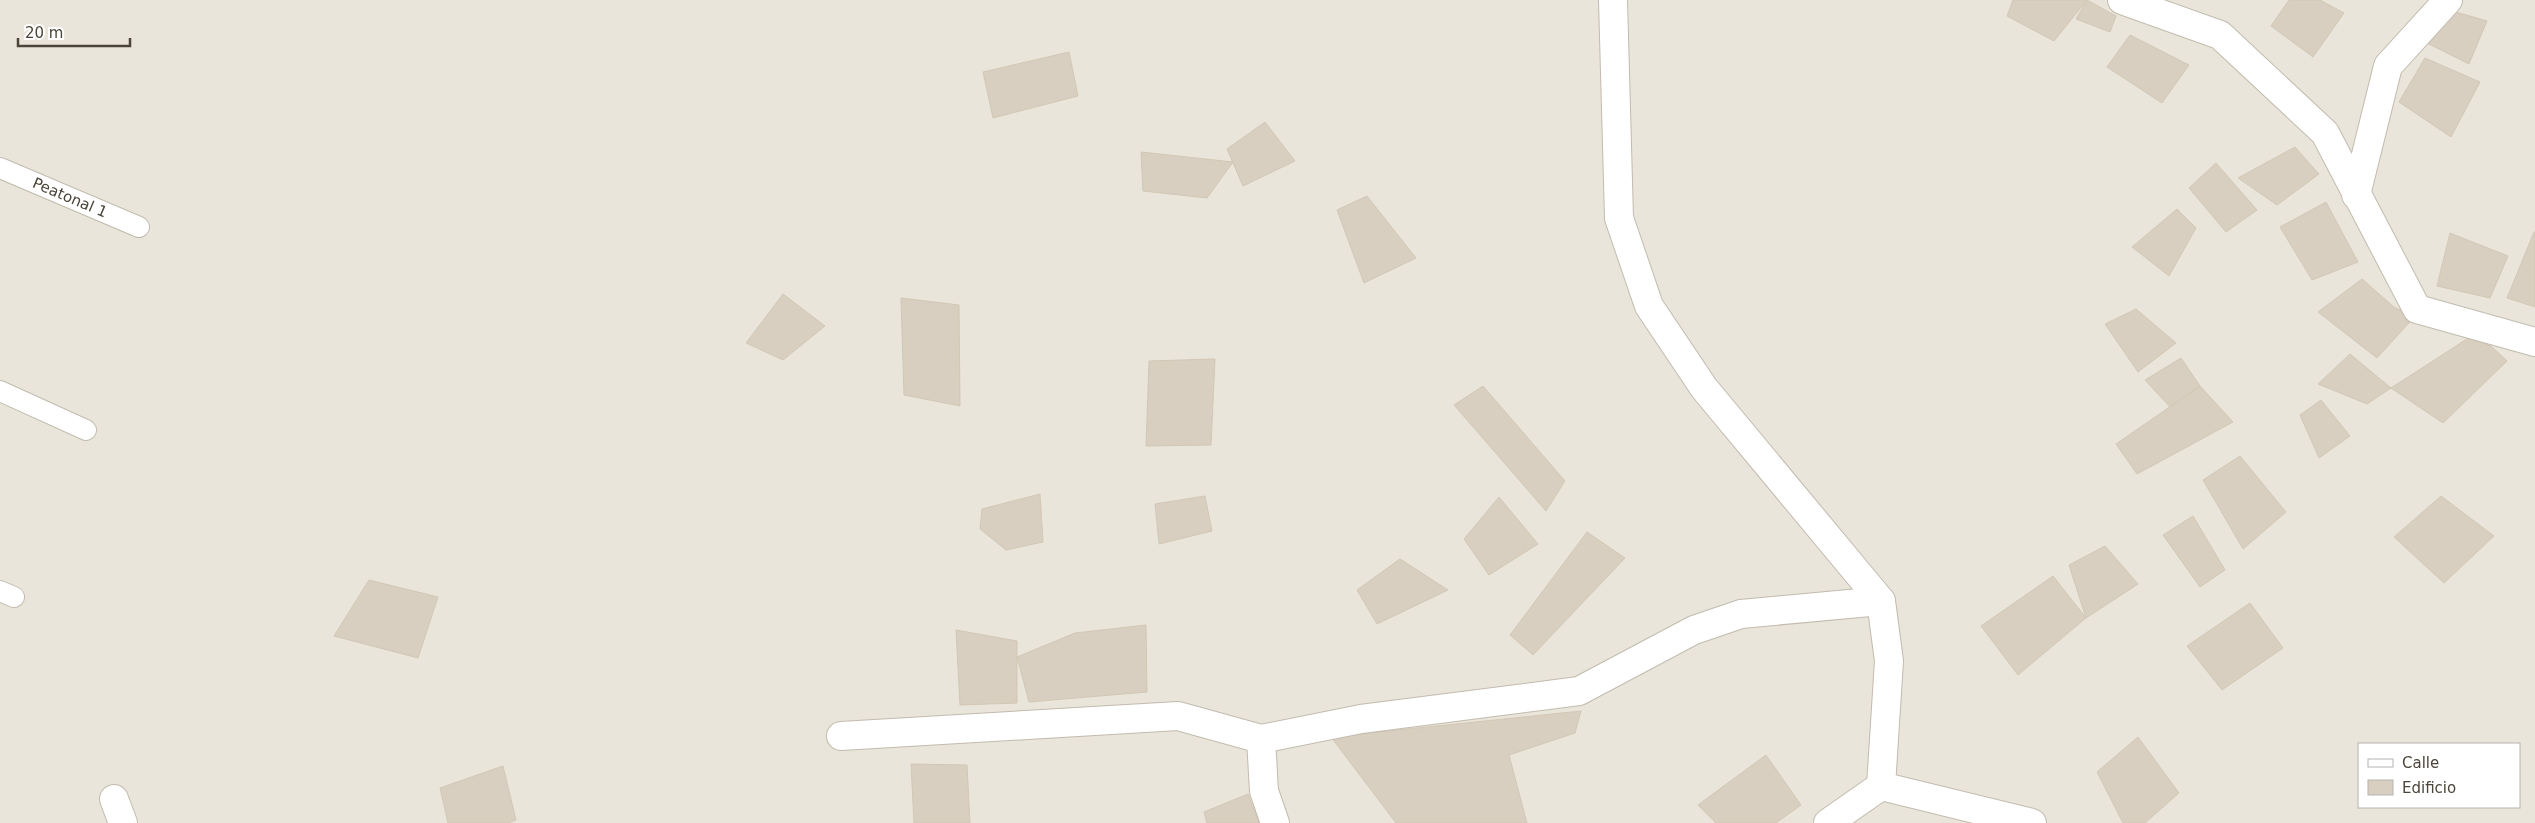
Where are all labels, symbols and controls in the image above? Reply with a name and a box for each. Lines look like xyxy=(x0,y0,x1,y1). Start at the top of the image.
scale bar xyxy=(18,15,130,47)
text: 20 m xyxy=(25,24,63,42)
street label: Peatonal 1 xyxy=(30,174,110,221)
legend xyxy=(2358,743,2520,808)
text: Calle xyxy=(2402,754,2439,772)
text: Edificio xyxy=(2402,779,2456,797)

